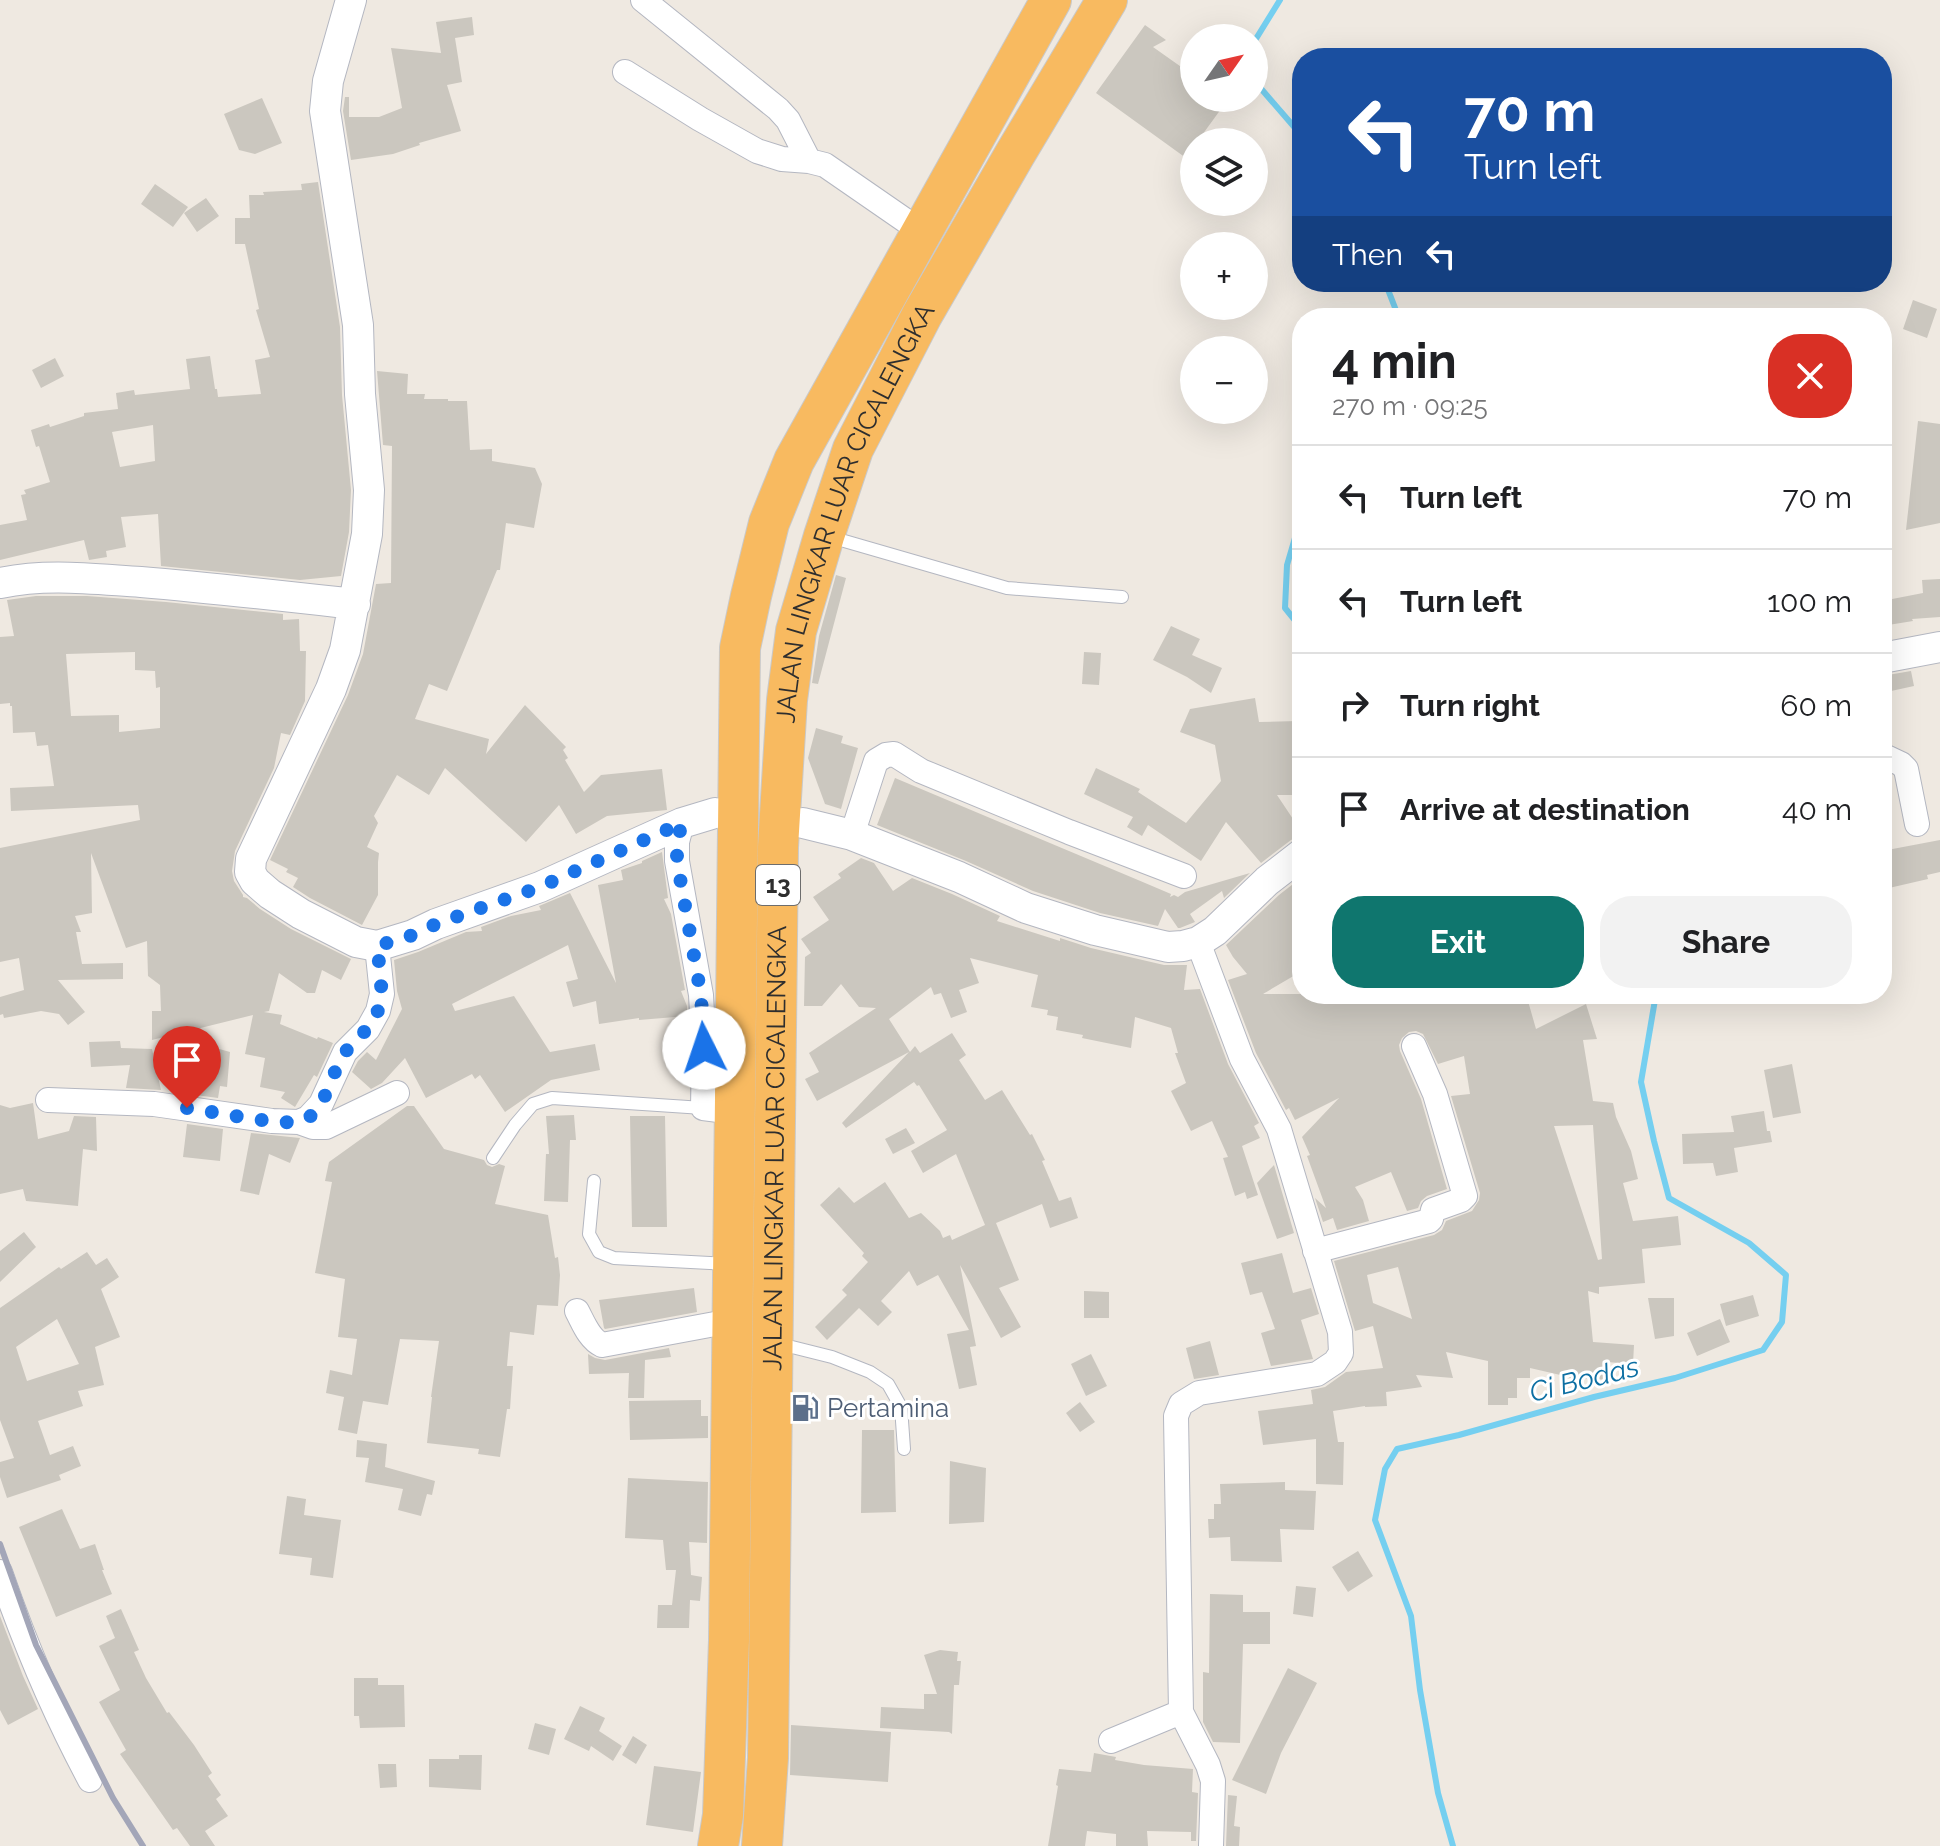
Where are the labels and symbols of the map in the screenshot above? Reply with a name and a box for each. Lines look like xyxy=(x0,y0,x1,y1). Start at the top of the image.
north arrow xyxy=(1180,24,1268,112)
street label: JALAN LINGKAR LUAR CICALENGKA xyxy=(771,298,941,724)
road number: 13 xyxy=(756,865,800,905)
street label: JALAN LINGKAR LUAR CICALENGKA xyxy=(757,925,792,1371)
position arrow xyxy=(662,1006,746,1090)
pin xyxy=(153,1026,221,1108)
water label: Ci Bodas xyxy=(1526,1350,1642,1409)
fuel station icon: Pertamina xyxy=(790,1393,820,1423)
place label: Pertamina xyxy=(827,1393,949,1423)

